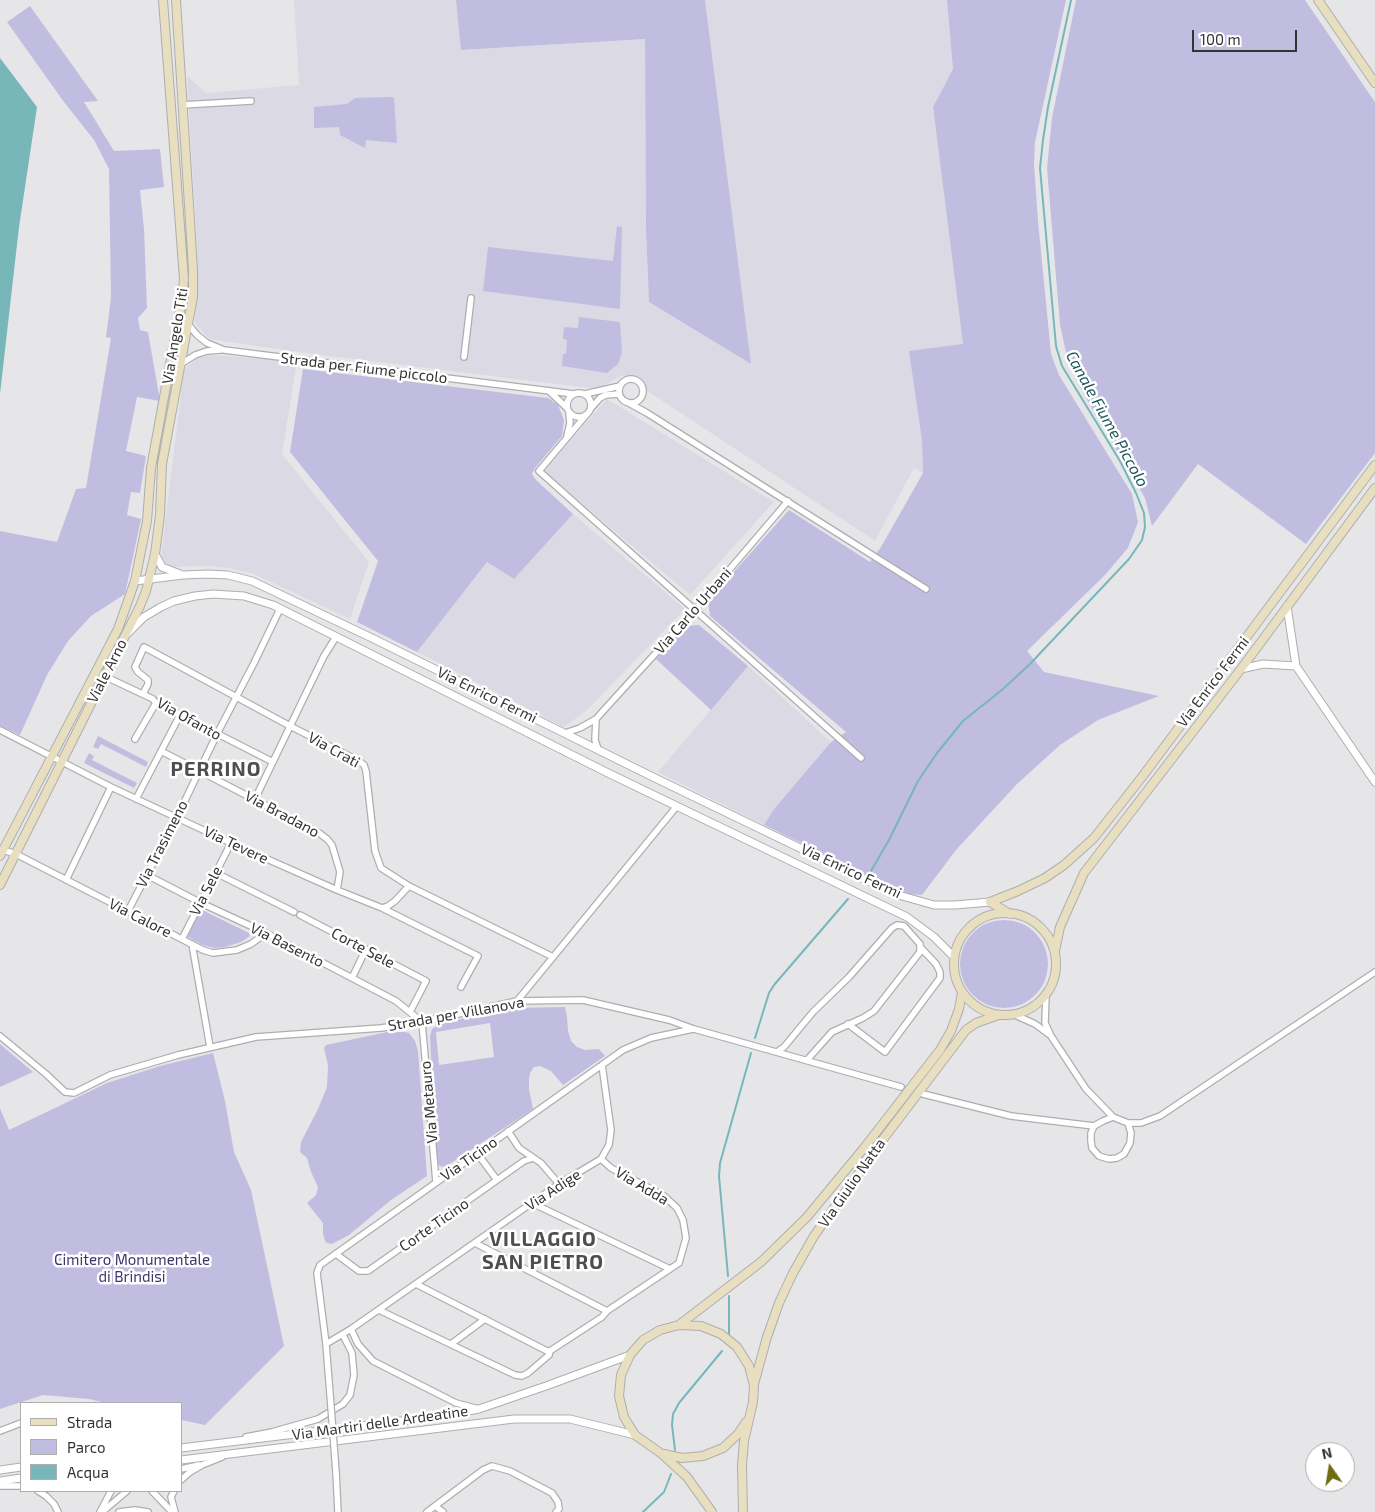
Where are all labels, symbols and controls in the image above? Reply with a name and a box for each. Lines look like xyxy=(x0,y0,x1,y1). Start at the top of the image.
scale bar xyxy=(1195,20,1300,52)
text: 100 m xyxy=(1200,30,1241,48)
street label: Via Angelo Titi xyxy=(159,287,191,385)
water label: Canale Fiume Piccolo xyxy=(1062,348,1152,490)
street label: Strada per Fiume piccolo xyxy=(280,349,448,387)
street label: Via Carlo Urbani xyxy=(651,564,735,658)
street label: Via Enrico Fermi xyxy=(1173,633,1253,731)
street label: Viale Arno xyxy=(83,636,131,706)
street label: Via Enrico Fermi xyxy=(434,663,540,727)
street label: Via Ofanto xyxy=(153,694,225,744)
street label: Via Crati xyxy=(305,728,363,772)
district label: PERRINO xyxy=(170,757,262,781)
street label: Via Bradano xyxy=(242,787,322,841)
street label: Via Trasimeno xyxy=(132,797,192,891)
street label: Via Tevere xyxy=(201,822,271,868)
street label: Via Enrico Fermi xyxy=(798,840,904,902)
street label: Via Sele xyxy=(186,863,226,919)
street label: Via Calore xyxy=(106,895,174,941)
street label: Via Basento xyxy=(247,919,327,971)
street label: Corte Sele xyxy=(328,924,398,972)
street label: Strada per Villanova xyxy=(387,993,525,1035)
street label: Via Metauro xyxy=(416,1060,442,1144)
street label: Via Ticino xyxy=(437,1133,501,1185)
street label: Via Giulio Natta xyxy=(815,1135,889,1231)
street label: Via Adda xyxy=(612,1163,672,1209)
street label: Via Adige xyxy=(522,1165,584,1215)
street label: Corte Ticino xyxy=(396,1194,472,1256)
district label: VILLAGGIO SAN PIETRO xyxy=(481,1227,605,1274)
park label: Cimitero Monumentale di Brindisi xyxy=(54,1251,210,1286)
legend xyxy=(20,1402,182,1492)
street label: Via Martiri delle Ardeatine xyxy=(291,1402,469,1444)
text: Strada xyxy=(67,1413,112,1431)
text: Parco xyxy=(67,1438,106,1456)
north arrow xyxy=(1305,1442,1355,1492)
text: N xyxy=(1320,1443,1334,1462)
text: Acqua xyxy=(67,1463,109,1481)

